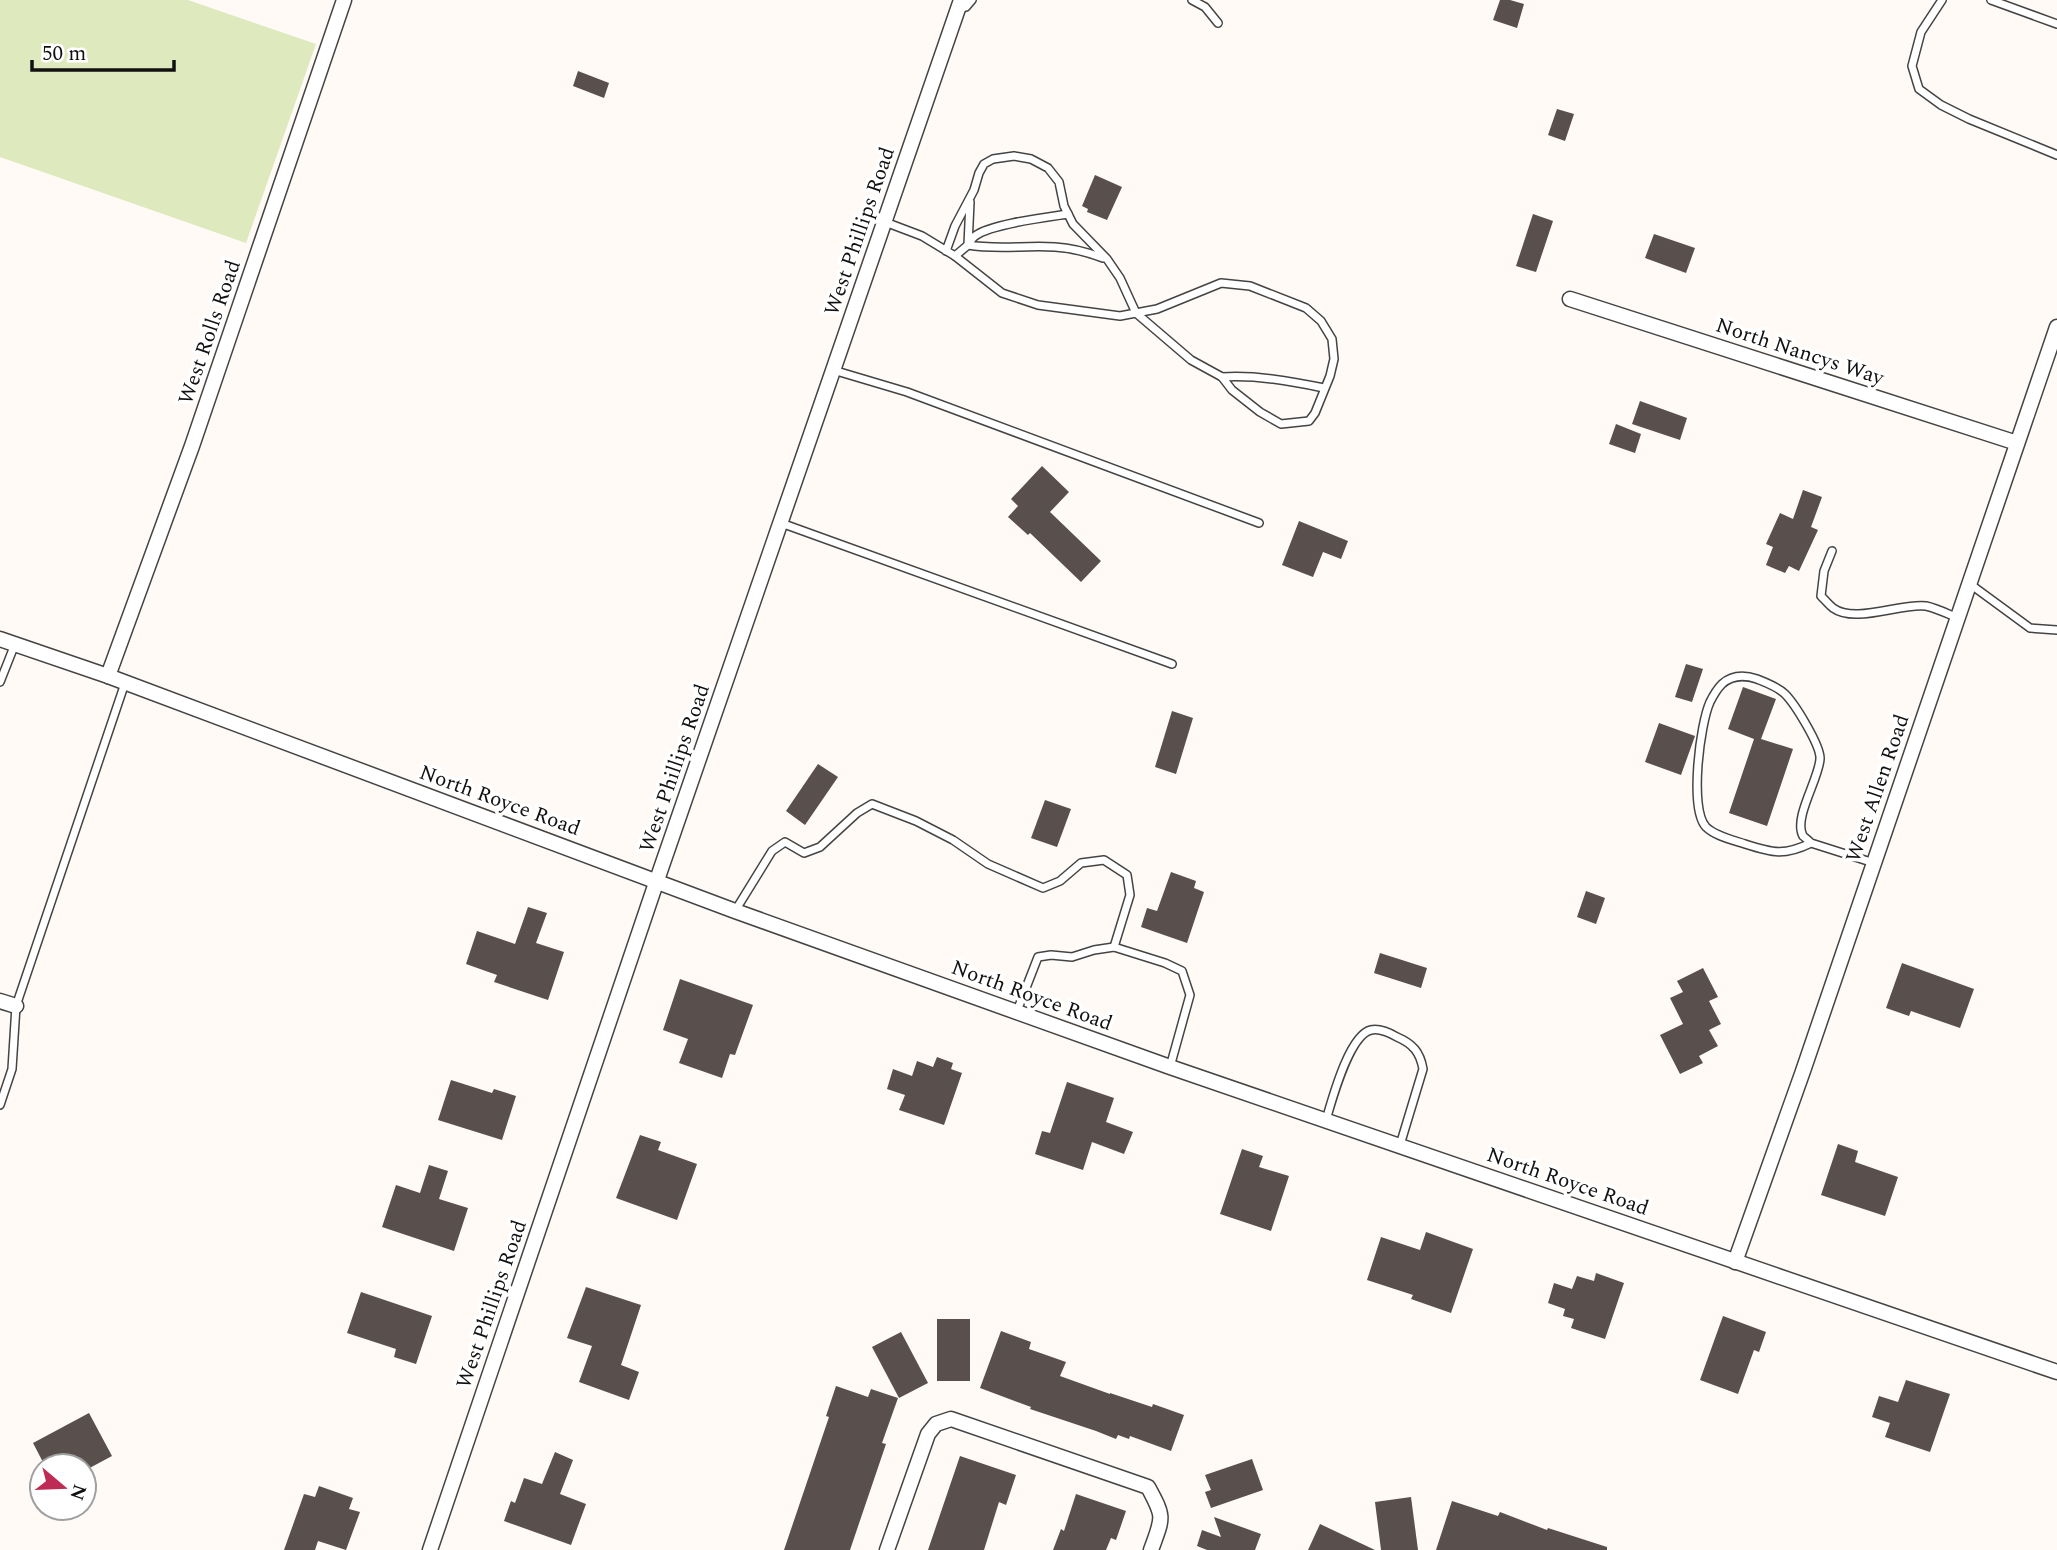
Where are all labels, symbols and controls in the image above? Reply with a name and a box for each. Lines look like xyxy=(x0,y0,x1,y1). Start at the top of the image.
scale bar xyxy=(32,28,173,72)
text: 50 m xyxy=(42,38,86,70)
street label: West Phillips Road xyxy=(816,143,904,320)
street label: West Rolls Road xyxy=(170,256,250,409)
street label: North Nancys Way xyxy=(1711,310,1889,395)
street label: West Phillips Road xyxy=(631,680,719,857)
street label: West Allen Road xyxy=(1838,710,1918,867)
street label: North Royce Road xyxy=(415,757,585,845)
street label: North Royce Road xyxy=(947,952,1117,1040)
street label: North Royce Road xyxy=(1482,1139,1653,1225)
street label: West Phillips Road xyxy=(448,1216,536,1393)
north arrow xyxy=(28,1452,98,1522)
text: N xyxy=(61,1480,94,1504)

